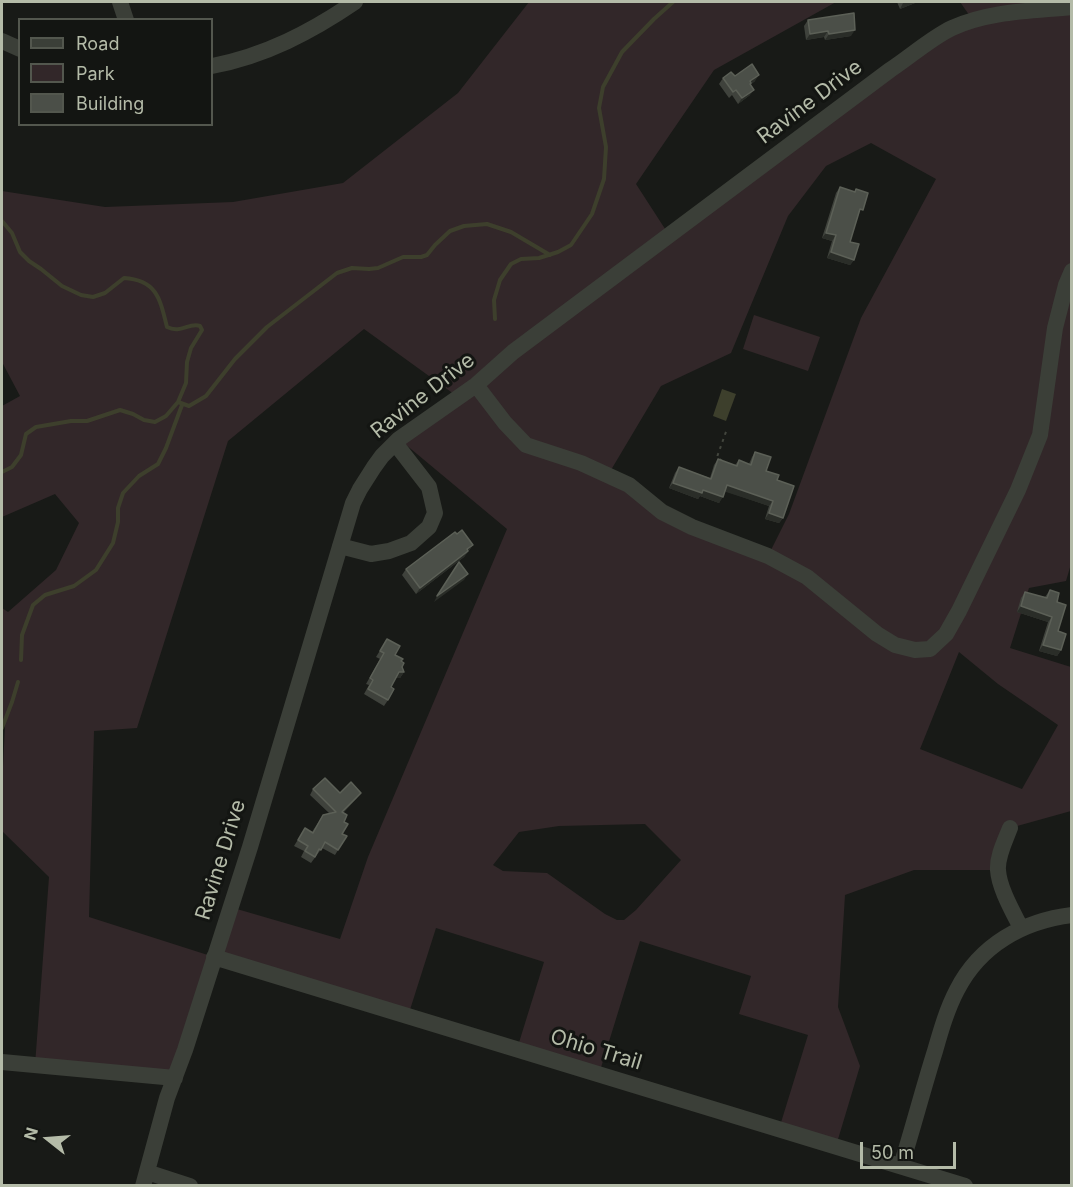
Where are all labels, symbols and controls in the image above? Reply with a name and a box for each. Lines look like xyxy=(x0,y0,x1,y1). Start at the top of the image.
legend xyxy=(18,18,213,126)
text: Road xyxy=(76,33,119,54)
street label: Ravine Drive xyxy=(753,54,867,150)
text: Park xyxy=(76,63,115,84)
text: Building xyxy=(76,93,144,114)
street label: Ravine Drive xyxy=(366,348,480,444)
street label: Ravine Drive xyxy=(191,797,251,923)
street label: Ohio Trail xyxy=(547,1024,645,1076)
north arrow xyxy=(18,1109,78,1169)
text: N xyxy=(19,1125,42,1143)
scale bar xyxy=(863,1130,959,1168)
text: 50 m xyxy=(871,1142,914,1163)

